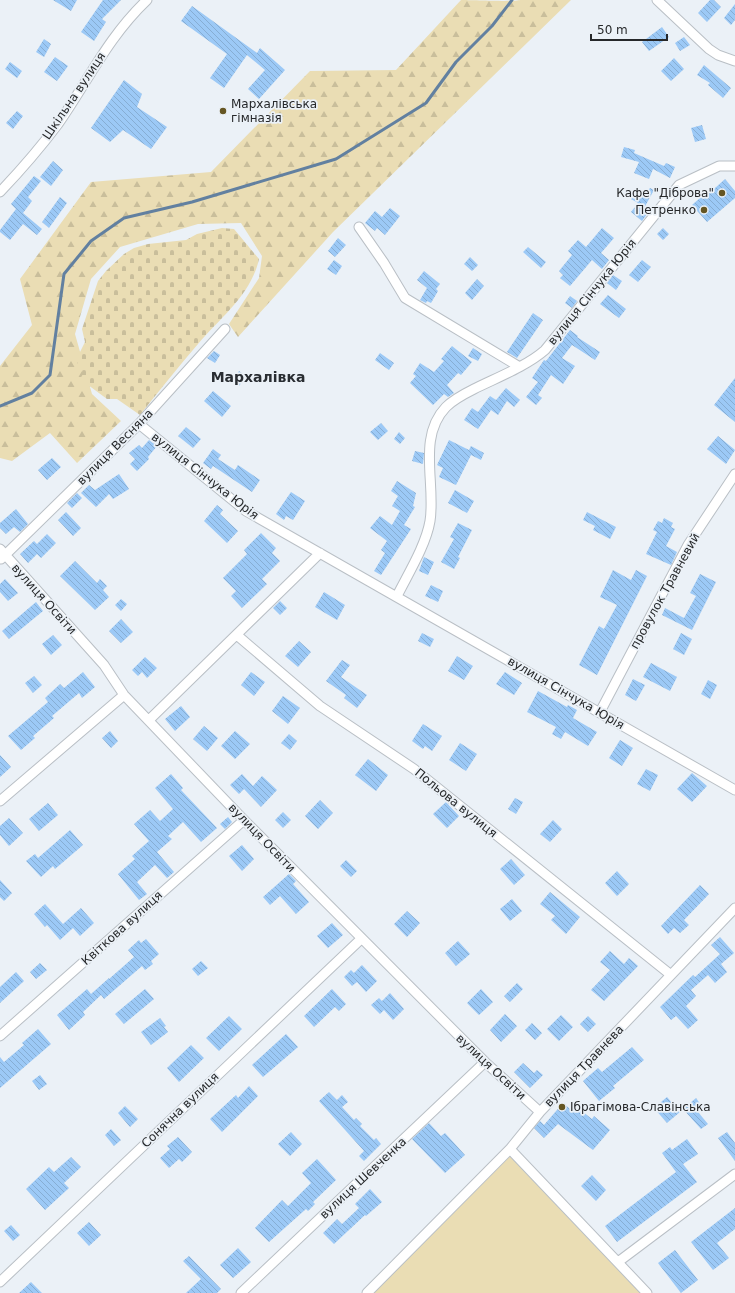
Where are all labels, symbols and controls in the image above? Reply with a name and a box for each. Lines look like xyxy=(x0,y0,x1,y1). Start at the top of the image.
scale bar xyxy=(591,16,667,42)
text: 50 m xyxy=(597,23,628,37)
street label: Шкільна вулиця xyxy=(40,50,108,142)
place label: Мархалівська гімназія xyxy=(231,97,317,125)
marker: Мархалівська гімназія xyxy=(218,106,228,116)
place label: Кафе "Діброва" xyxy=(616,186,714,200)
marker: Кафе "Діброва" xyxy=(717,188,727,198)
place label: Петренко xyxy=(635,203,696,217)
marker: Петренко xyxy=(699,205,709,215)
street label: вулиця Сінчука Юрія xyxy=(545,236,639,348)
district label: Мархалівка xyxy=(211,369,305,385)
street label: вулиця Весняна xyxy=(74,406,156,488)
street label: вулиця Сінчука Юрія xyxy=(149,430,261,522)
street label: провулок Травневий xyxy=(627,531,703,651)
street label: вулиця Освіти xyxy=(9,561,79,637)
street label: вулиця Сінчука Юрія xyxy=(505,654,627,732)
street label: Польова вулиця xyxy=(412,766,500,840)
street label: вулиця Освіти xyxy=(226,801,298,875)
street label: Квіткова вулиця xyxy=(79,888,165,968)
street label: вулиця Травнева xyxy=(541,1022,627,1110)
street label: вулиця Освіти xyxy=(453,1031,529,1103)
street label: Сонячна вулиця xyxy=(138,1070,222,1150)
place label: Ібрагімова-Славінська xyxy=(570,1100,711,1114)
marker: Ібрагімова-Славінська xyxy=(557,1102,567,1112)
street label: вулиця Шевченка xyxy=(317,1134,409,1222)

